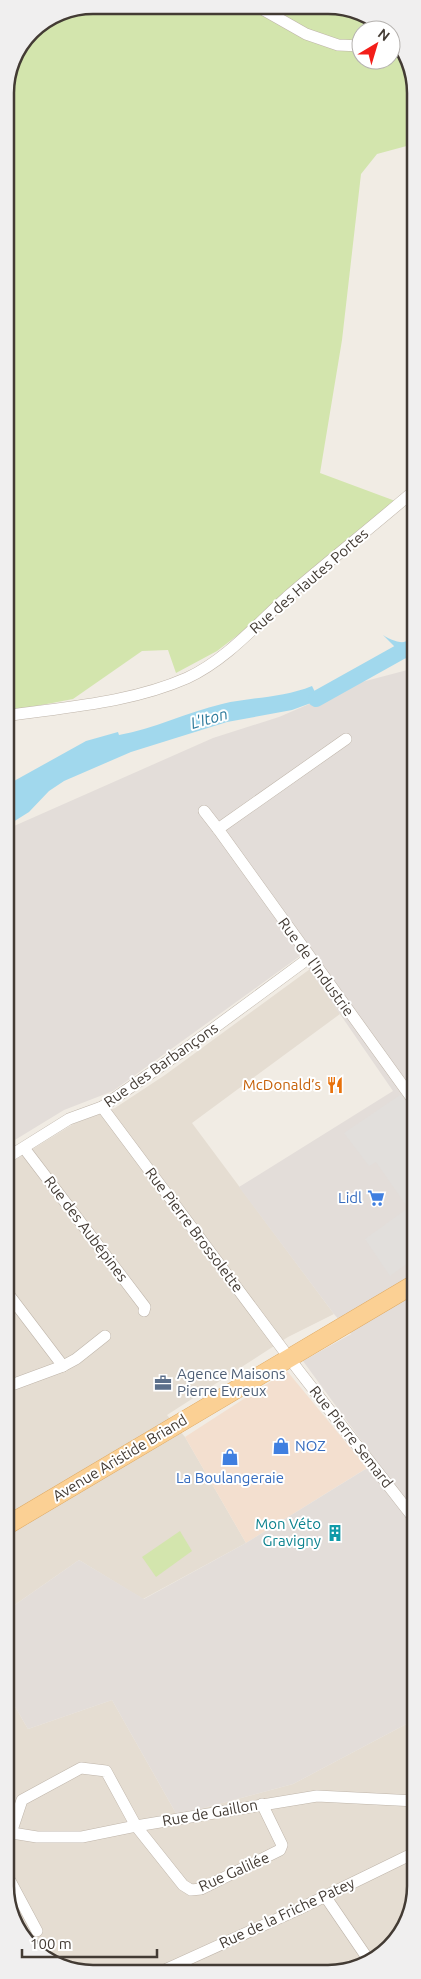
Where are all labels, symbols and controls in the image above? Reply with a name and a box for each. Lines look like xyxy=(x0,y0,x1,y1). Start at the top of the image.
north arrow xyxy=(351,20,401,70)
text: N xyxy=(375,25,393,44)
street label: Rue des Hautes Portes xyxy=(246,525,371,637)
water label: L'Iton xyxy=(188,704,230,732)
street label: Rue de l'Industrie xyxy=(275,914,358,1019)
street label: Rue des Barbançons xyxy=(100,1019,221,1110)
restaurant icon: McDonald’s xyxy=(325,1075,345,1095)
place label: McDonald’s xyxy=(243,1076,321,1093)
street label: Rue Pierre Brossolette xyxy=(142,1164,247,1295)
street label: Rue des Aubépines xyxy=(41,1173,132,1285)
supermarket icon: Lidl xyxy=(366,1188,386,1208)
place label: Lidl xyxy=(338,1189,362,1206)
place label: Agence Maisons Pierre Evreux xyxy=(177,1365,286,1399)
office icon: Agence Maisons Pierre Evreux xyxy=(153,1373,173,1393)
street label: Rue Pierre Semard xyxy=(306,1382,397,1491)
street label: Avenue Aristide Briand xyxy=(50,1411,190,1504)
shop icon: NOZ xyxy=(271,1436,291,1456)
place label: NOZ xyxy=(295,1437,326,1454)
shop icon: La Boulangeraie xyxy=(220,1447,240,1467)
place label: La Boulangeraie xyxy=(176,1469,284,1486)
place label: Mon Véto Gravigny xyxy=(255,1515,321,1549)
building icon: Mon Véto Gravigny xyxy=(325,1523,345,1543)
street label: Rue de Gaillon xyxy=(161,1796,259,1829)
street label: Rue Galilée xyxy=(196,1848,272,1895)
street label: Rue de la Friche Patey xyxy=(216,1874,357,1951)
scale bar xyxy=(22,1926,158,1958)
text: 100 m xyxy=(30,1935,72,1952)

